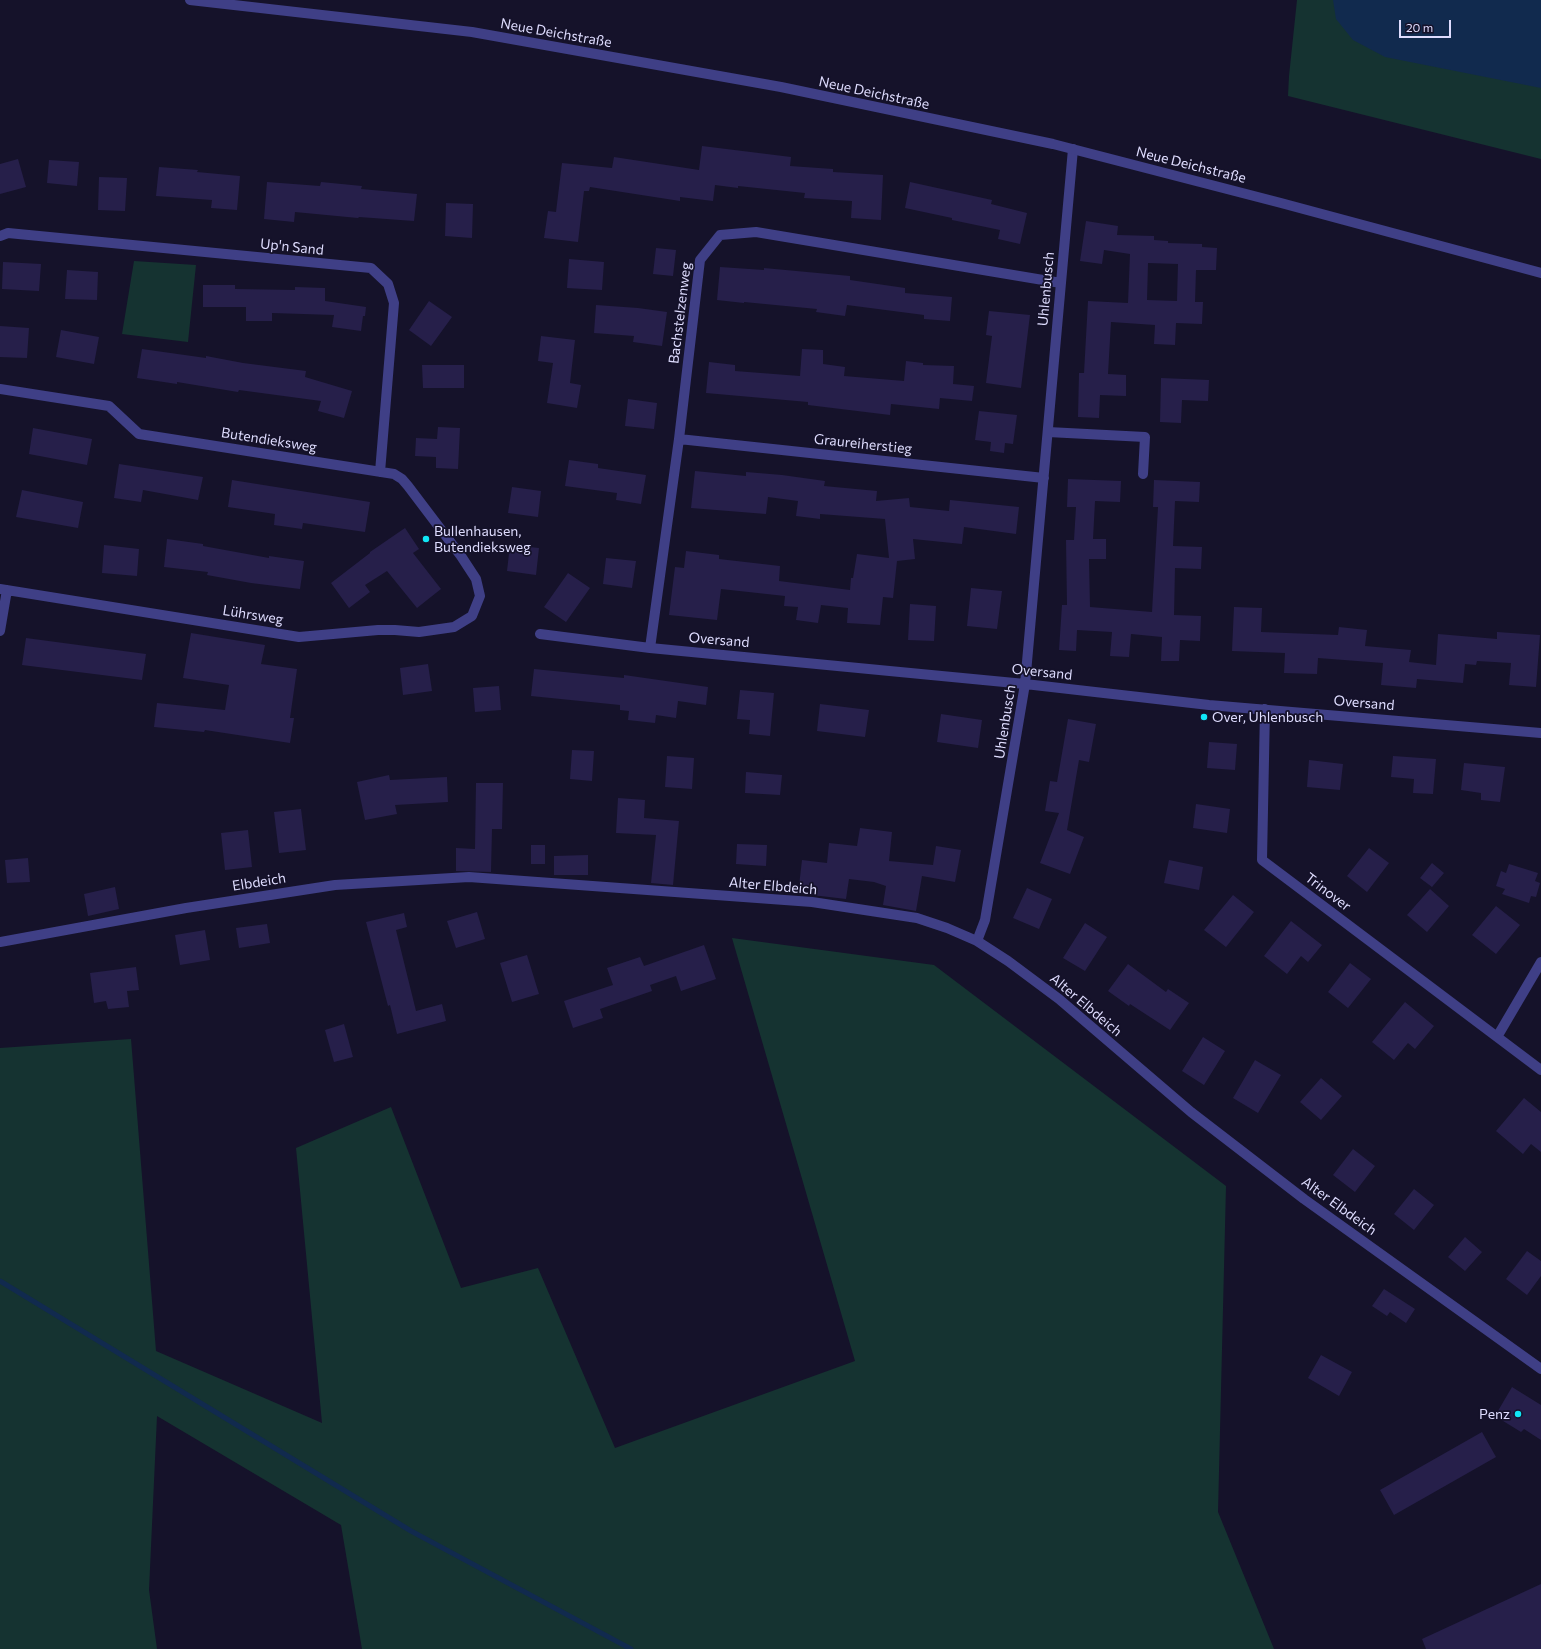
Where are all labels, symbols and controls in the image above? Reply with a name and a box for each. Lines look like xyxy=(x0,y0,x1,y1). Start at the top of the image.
scale bar xyxy=(1401,12,1453,38)
street label: Neue Deichstraße xyxy=(499,15,613,51)
text: 20 m xyxy=(1406,20,1433,34)
street label: Neue Deichstraße xyxy=(817,73,931,113)
street label: Neue Deichstraße xyxy=(1134,143,1248,187)
street label: Up'n Sand xyxy=(259,235,325,259)
street label: Uhlenbusch xyxy=(1034,251,1058,327)
street label: Bachstelzenweg xyxy=(665,261,695,365)
street label: Butendieksweg xyxy=(220,424,318,456)
street label: Graureiherstieg xyxy=(813,430,913,458)
place label: Bullenhausen, Butendieksweg xyxy=(434,523,531,556)
marker: Bullenhausen, Butendieksweg xyxy=(421,534,431,544)
street label: Lührsweg xyxy=(221,602,285,628)
street label: Oversand xyxy=(688,629,750,651)
street label: Oversand xyxy=(1011,660,1073,684)
street label: Uhlenbusch xyxy=(991,684,1019,760)
street label: Oversand xyxy=(1333,692,1395,714)
place label: Over, Uhlenbusch xyxy=(1212,709,1323,725)
marker: Over, Uhlenbusch xyxy=(1199,712,1209,722)
street label: Elbdeich xyxy=(231,869,287,895)
street label: Trinover xyxy=(1302,869,1354,915)
street label: Alter Elbdeich xyxy=(728,874,818,898)
street label: Alter Elbdeich xyxy=(1047,970,1125,1040)
street label: Alter Elbdeich xyxy=(1298,1173,1380,1239)
place label: Penz xyxy=(1479,1406,1510,1422)
marker: Penz xyxy=(1513,1409,1523,1419)

